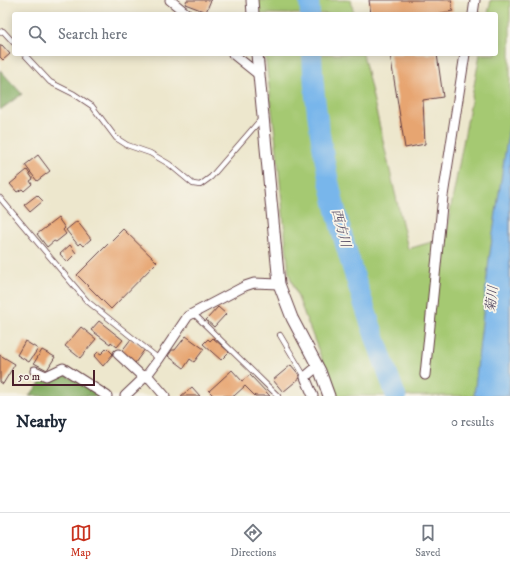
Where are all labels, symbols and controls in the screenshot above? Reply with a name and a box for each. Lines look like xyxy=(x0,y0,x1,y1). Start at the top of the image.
search box xyxy=(12,12,498,56)
icon: search xyxy=(26,23,48,45)
text: Search here xyxy=(58,25,127,44)
water label: 西方川 xyxy=(328,207,354,251)
water label: 菊川 xyxy=(483,283,502,313)
scale bar xyxy=(12,368,95,387)
text: 50 m xyxy=(18,370,40,384)
text: Nearby xyxy=(16,411,66,433)
text: 0 results xyxy=(451,414,494,430)
tab: Map xyxy=(70,522,92,560)
tab: Directions xyxy=(231,522,276,560)
tab: Saved xyxy=(415,522,440,560)

